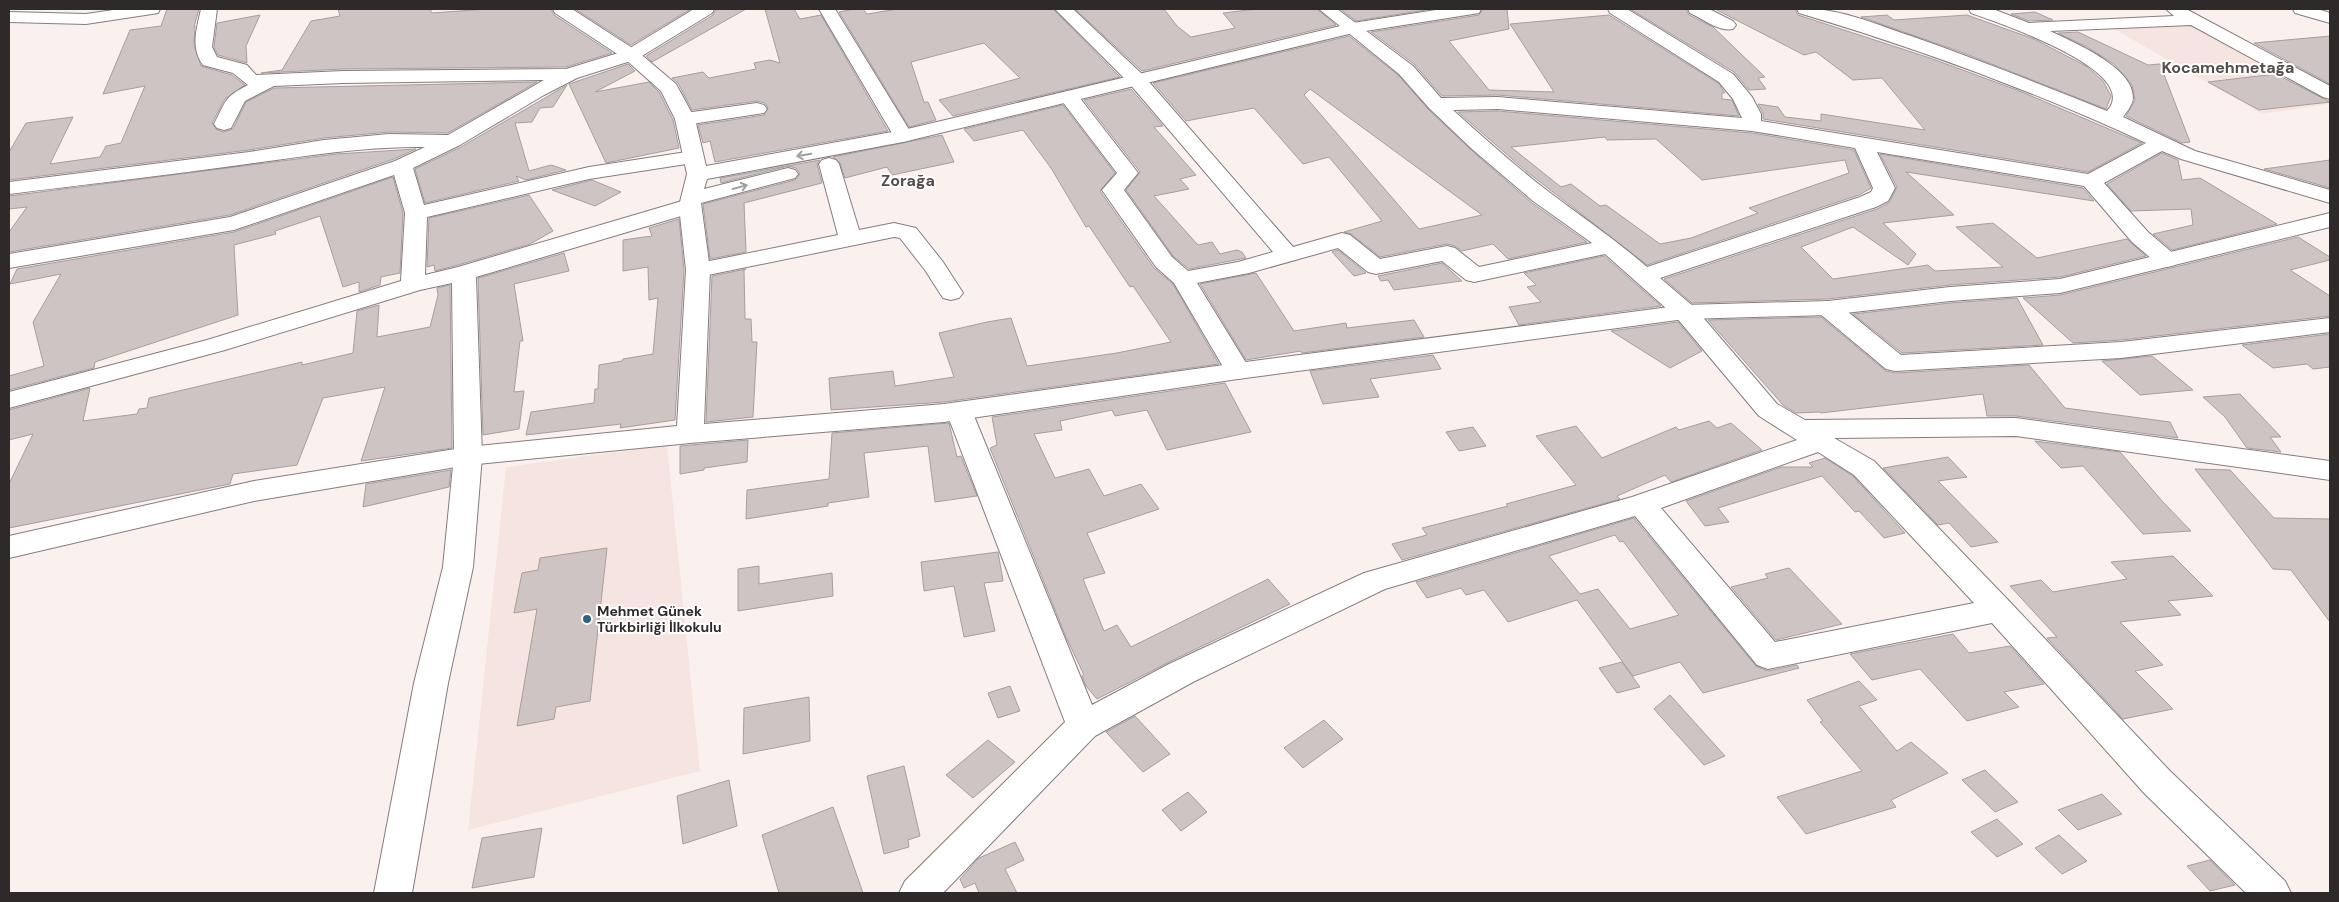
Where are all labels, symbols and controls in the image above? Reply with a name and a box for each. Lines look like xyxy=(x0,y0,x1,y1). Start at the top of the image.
district label: Kocamehmetağa xyxy=(2162,57,2294,78)
one-way arrow xyxy=(796,150,812,160)
district label: Zorağa xyxy=(881,170,935,191)
one-way arrow xyxy=(731,182,747,191)
place label: Mehmet Günek Türkbirliği İlkokulu xyxy=(597,602,722,636)
marker: Mehmet Günek Türkbirliği İlkokulu xyxy=(581,613,593,625)

